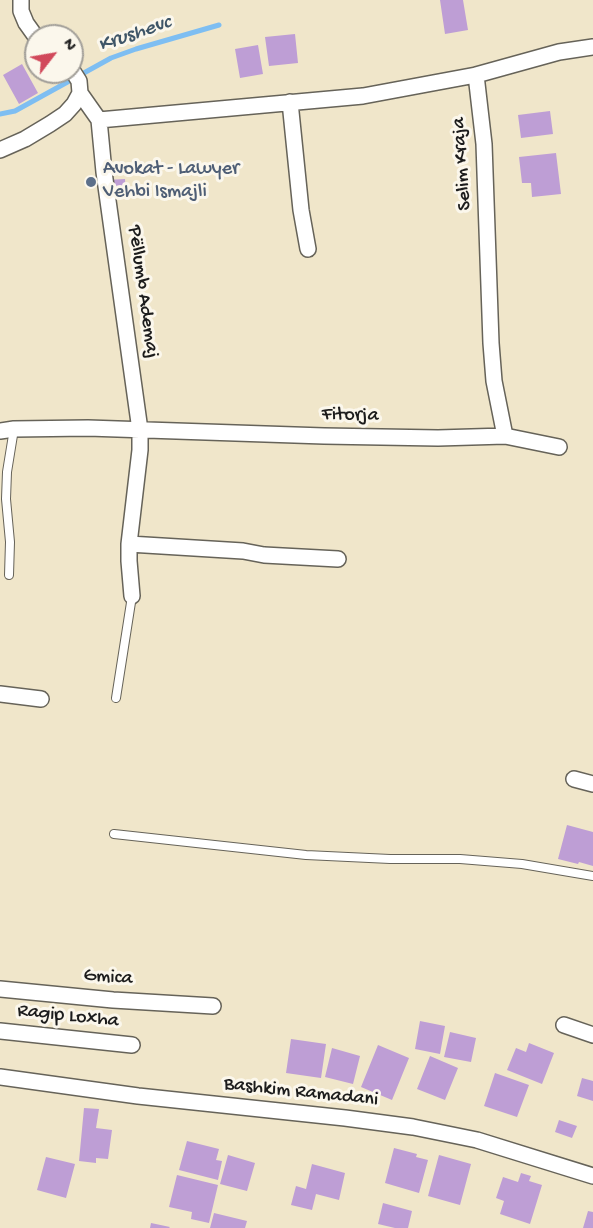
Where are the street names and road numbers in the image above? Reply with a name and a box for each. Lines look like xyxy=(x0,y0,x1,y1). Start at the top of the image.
street label: Selim Kraja xyxy=(448,117,478,211)
street label: Pëllumb Ademaj xyxy=(121,224,163,360)
street label: Fitorja xyxy=(321,404,379,428)
street label: Gmica xyxy=(83,964,133,992)
street label: Ragip Loxha xyxy=(16,1000,120,1034)
street label: Bashkim Ramadani xyxy=(223,1073,379,1113)

